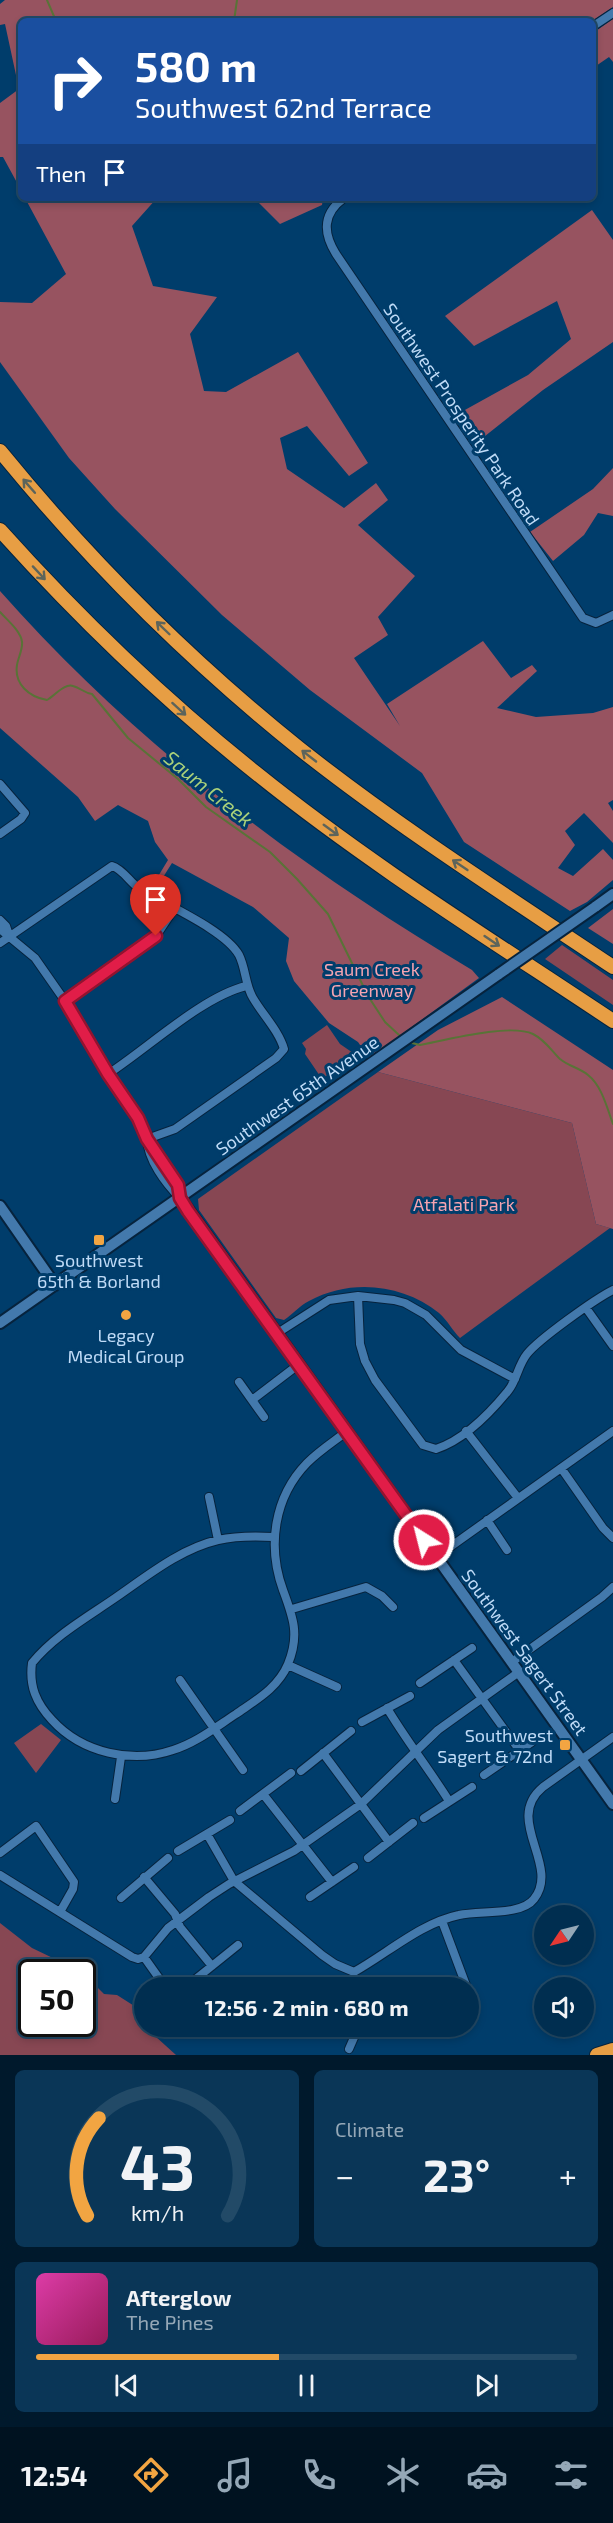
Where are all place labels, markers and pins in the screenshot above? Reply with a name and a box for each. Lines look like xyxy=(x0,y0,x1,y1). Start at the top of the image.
pin xyxy=(130,874,181,936)
marker: Southwest 65th & Borland xyxy=(92,1233,106,1247)
place label: Southwest 65th & Borland xyxy=(37,1249,161,1292)
marker: Legacy Medical Group xyxy=(119,1308,133,1322)
place label: Legacy Medical Group xyxy=(67,1324,185,1367)
place label: Southwest Sagert & 72nd xyxy=(437,1724,553,1767)
marker: Southwest Sagert & 72nd xyxy=(558,1738,572,1752)

